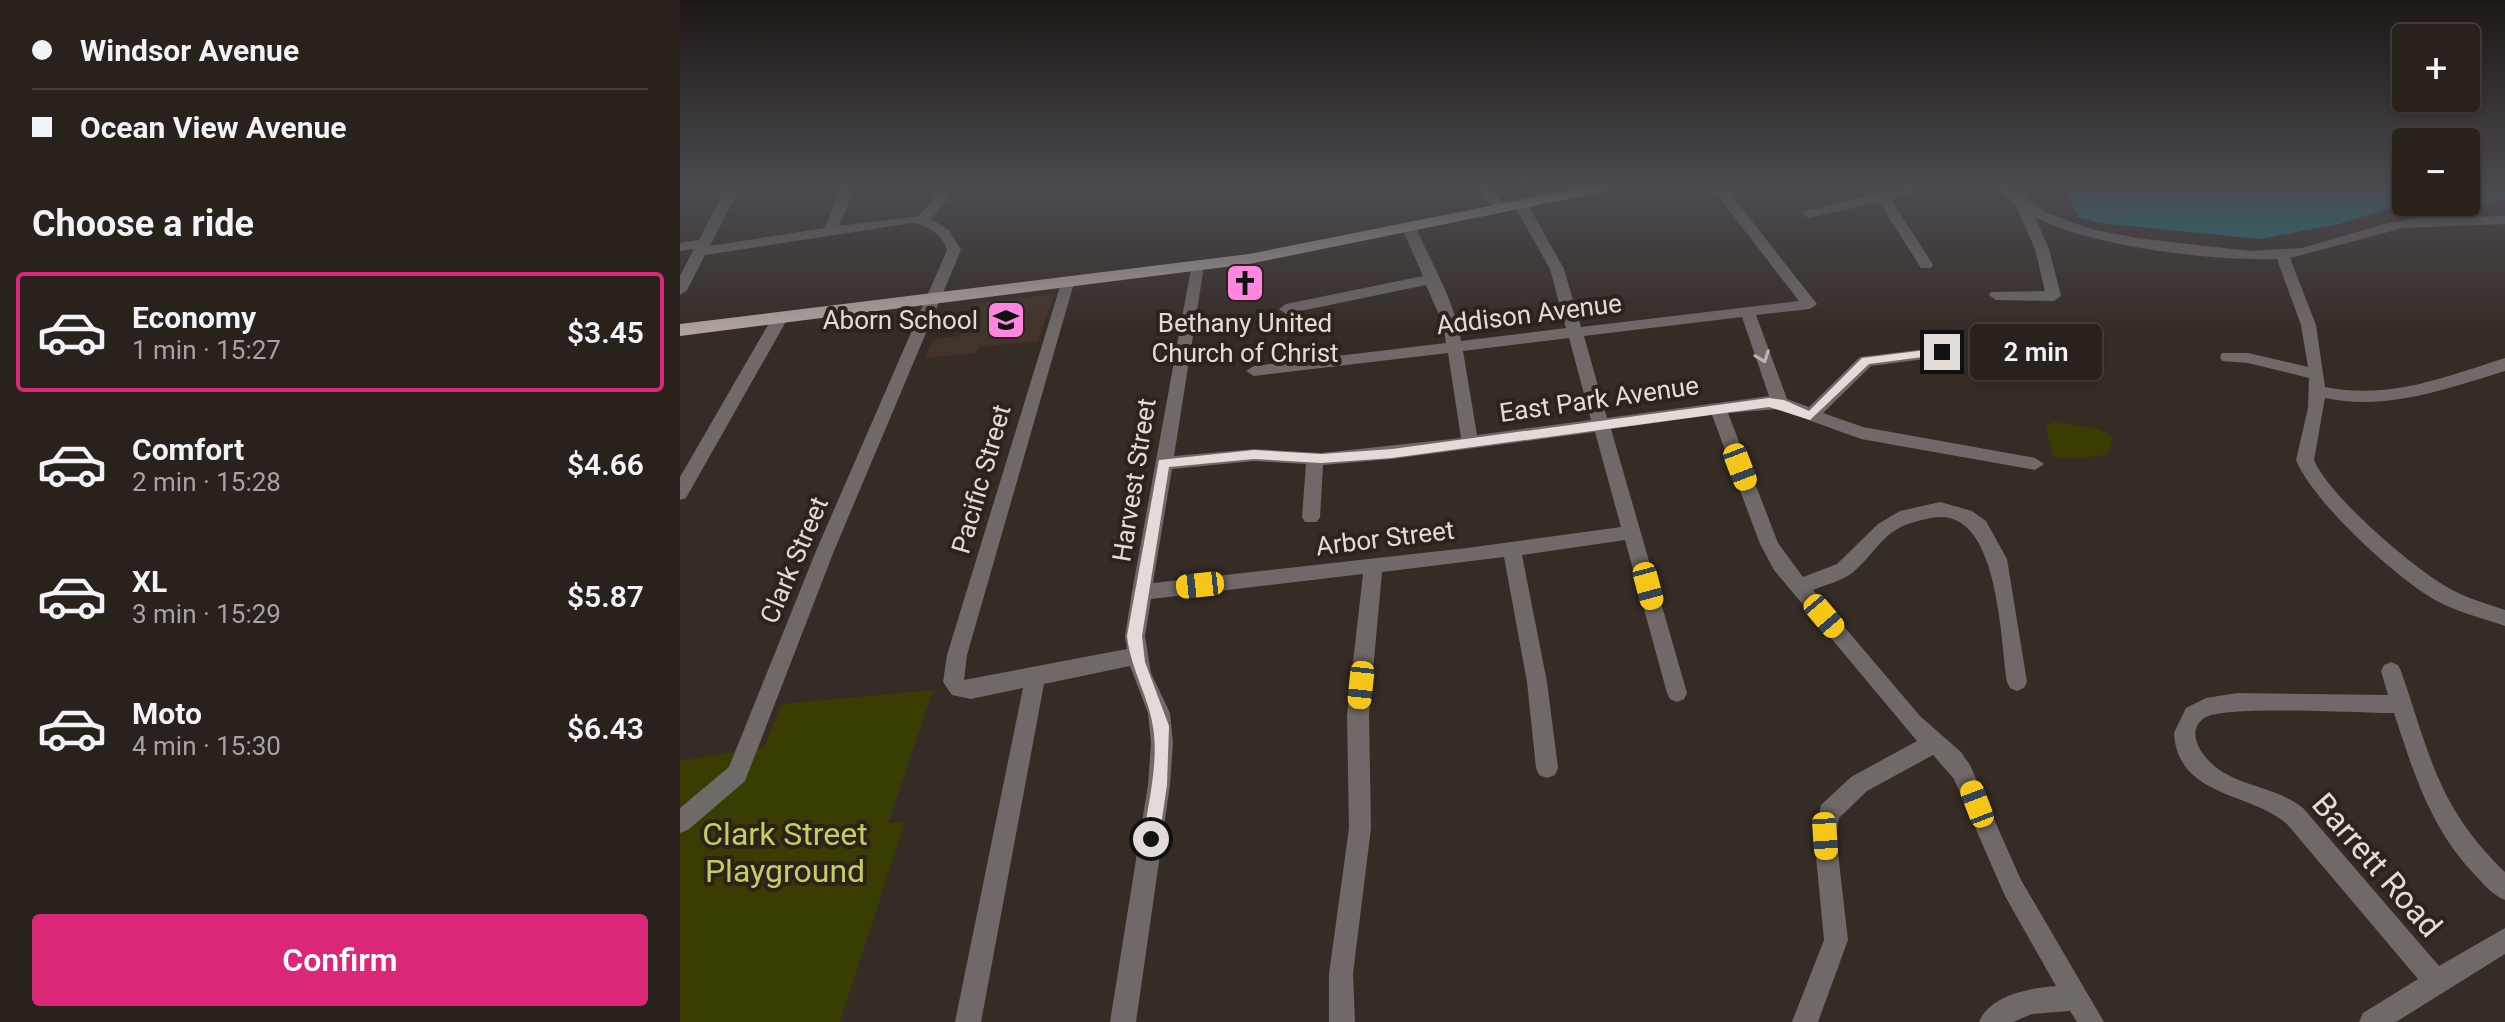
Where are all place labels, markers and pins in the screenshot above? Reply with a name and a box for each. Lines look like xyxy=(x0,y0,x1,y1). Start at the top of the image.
church icon: Bethany United Church of Christ xyxy=(1224,262,1266,304)
school or university icon: Aborn School xyxy=(985,299,1027,341)
place label: Aborn School xyxy=(823,305,978,335)
place label: Bethany United Church of Christ xyxy=(1151,308,1339,368)

